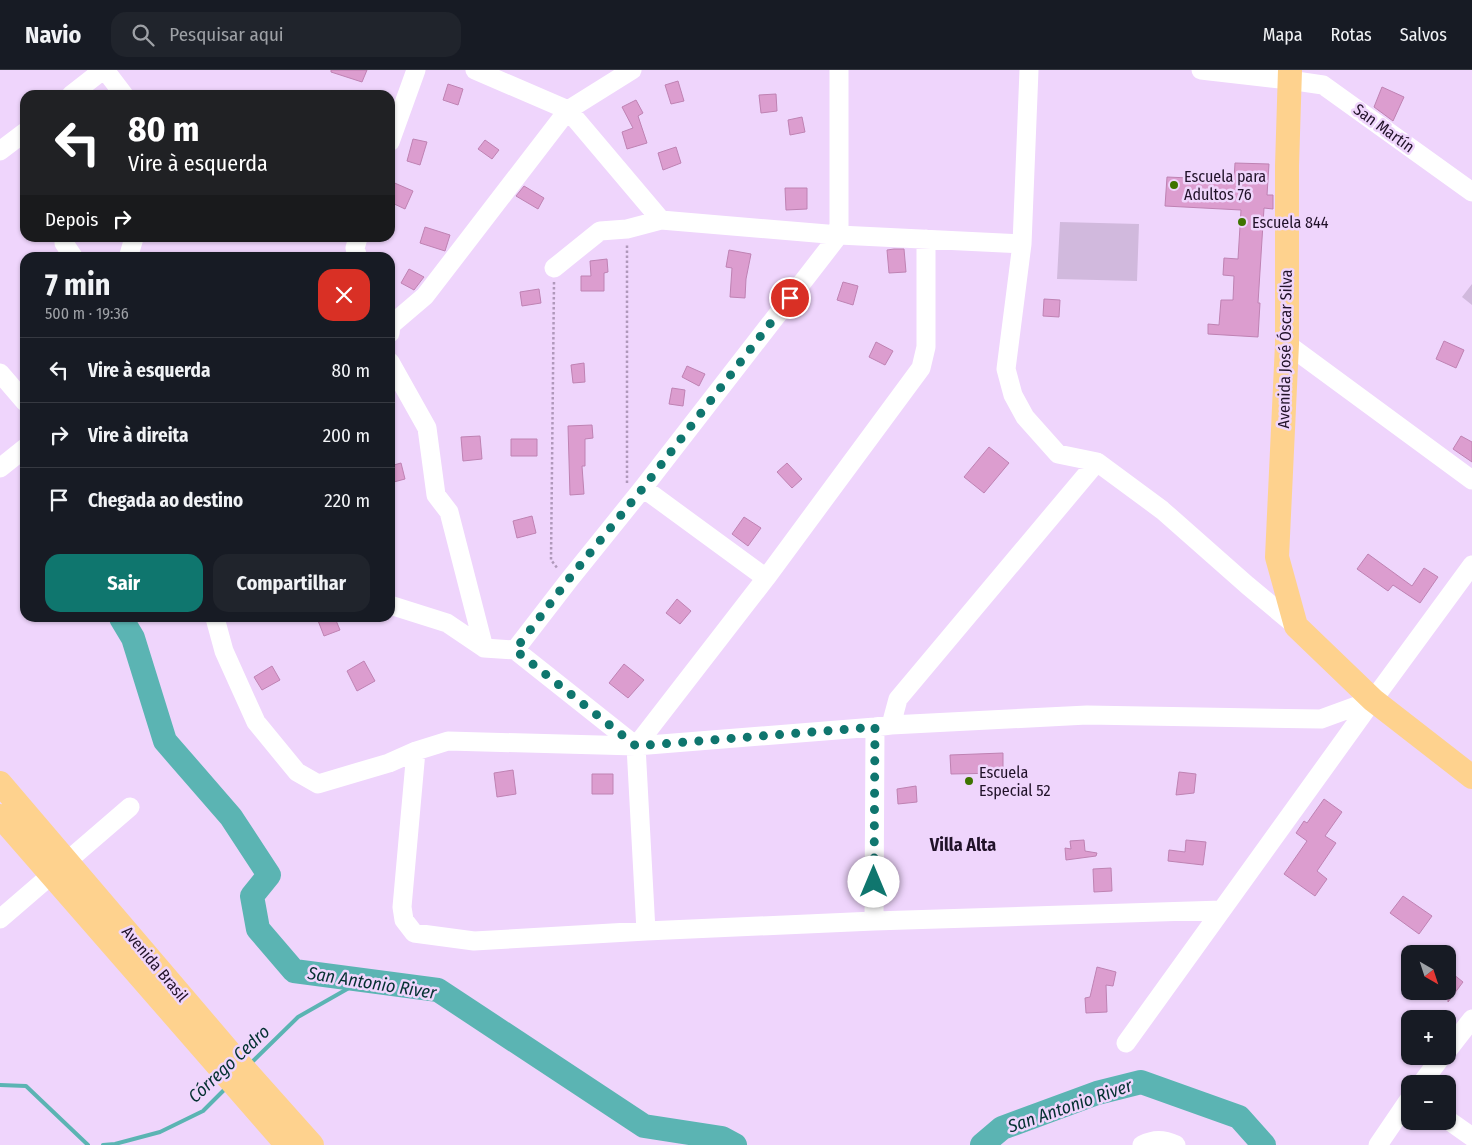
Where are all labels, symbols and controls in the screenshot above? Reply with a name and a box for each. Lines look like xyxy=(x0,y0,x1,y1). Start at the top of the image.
search box xyxy=(111,12,461,57)
text: Navio xyxy=(25,21,81,49)
icon: search xyxy=(129,21,157,49)
text: Pesquisar aqui xyxy=(169,23,284,46)
text: Mapa xyxy=(1263,24,1303,46)
text: Rotas xyxy=(1331,24,1372,46)
text: Salvos xyxy=(1400,24,1447,46)
street label: San Martín xyxy=(1350,100,1418,156)
text: 80 m xyxy=(128,108,200,150)
icon: left xyxy=(45,110,110,175)
text: Vire à esquerda xyxy=(128,150,268,177)
place label: Escuela para Adultos 76 xyxy=(1184,167,1266,204)
marker: Escuela para Adultos 76 xyxy=(1168,179,1180,191)
icon: right xyxy=(108,205,136,233)
text: Depois xyxy=(45,208,98,231)
place label: Escuela 844 xyxy=(1252,213,1329,232)
marker: Escuela 844 xyxy=(1236,216,1248,228)
text: 7 min xyxy=(45,267,110,303)
button: close xyxy=(318,269,370,321)
street label: Avenida José Óscar Silva xyxy=(1274,269,1296,429)
pin xyxy=(769,277,811,319)
icon: arrive xyxy=(776,284,804,312)
text: 500 m · 19:36 xyxy=(45,304,129,323)
icon: left xyxy=(45,356,73,384)
text: Vire à esquerda xyxy=(88,359,210,382)
text: 80 m xyxy=(332,359,370,382)
icon: right xyxy=(45,421,73,449)
text: Vire à direita xyxy=(88,424,189,447)
text: 200 m xyxy=(323,424,370,447)
icon: arrive xyxy=(45,486,73,514)
text: Chegada ao destino xyxy=(88,489,243,512)
text: 220 m xyxy=(324,489,370,512)
button: Sair xyxy=(45,554,203,612)
button: Compartilhar xyxy=(213,554,370,612)
place label: Escuela Especial 52 xyxy=(979,763,1050,800)
marker: Escuela Especial 52 xyxy=(963,775,975,787)
district label: Villa Alta xyxy=(929,834,996,856)
position arrow xyxy=(847,855,899,907)
street label: Avenida Brasil xyxy=(118,922,192,1006)
north arrow xyxy=(1401,945,1456,1000)
map controls xyxy=(1401,945,1456,1130)
water label: San Antonio River xyxy=(305,962,439,1004)
button: + xyxy=(1401,1010,1456,1065)
water label: Córrego Cedro xyxy=(184,1021,274,1107)
water label: San Antonio River xyxy=(1004,1074,1136,1138)
button: − xyxy=(1401,1075,1456,1130)

